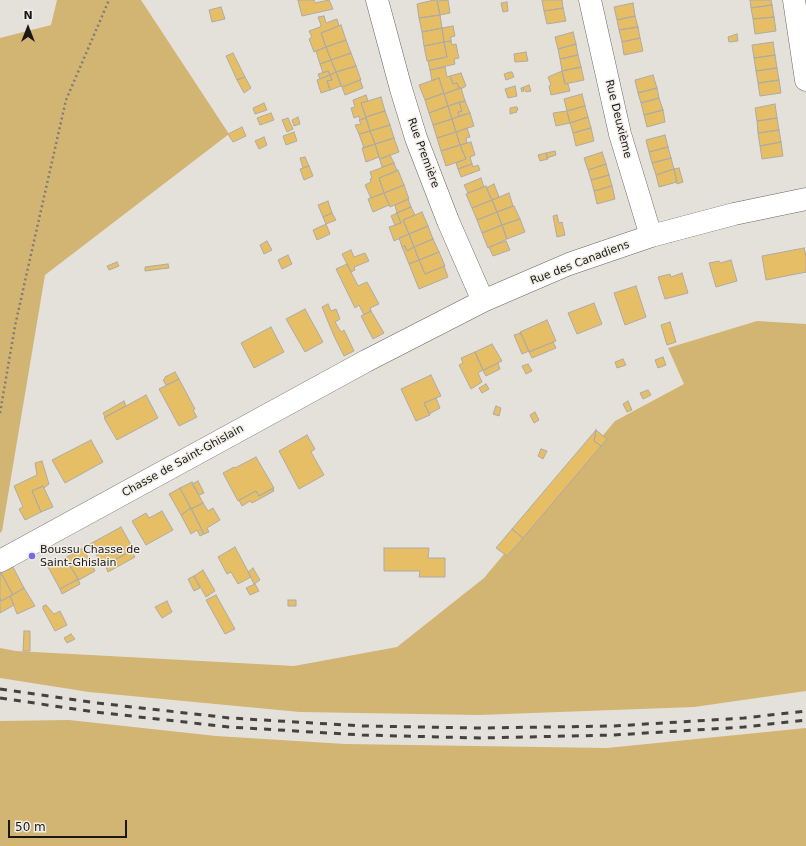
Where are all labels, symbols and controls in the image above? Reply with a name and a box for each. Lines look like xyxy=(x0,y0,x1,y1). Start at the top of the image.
north arrow xyxy=(8,8,48,48)
text: N xyxy=(23,9,33,22)
street label: Rue Deuxième xyxy=(602,78,634,160)
street label: Rue Première xyxy=(404,116,442,190)
street label: Rue des Canadiens xyxy=(529,238,631,288)
street label: Chasse de Saint-Ghislain xyxy=(120,422,246,500)
place label: Boussu Chasse de Saint-Ghislain xyxy=(40,543,140,569)
marker: Boussu Chasse de Saint-Ghislain xyxy=(27,551,37,561)
scale bar xyxy=(10,812,129,838)
text: 50 m xyxy=(15,820,46,834)

